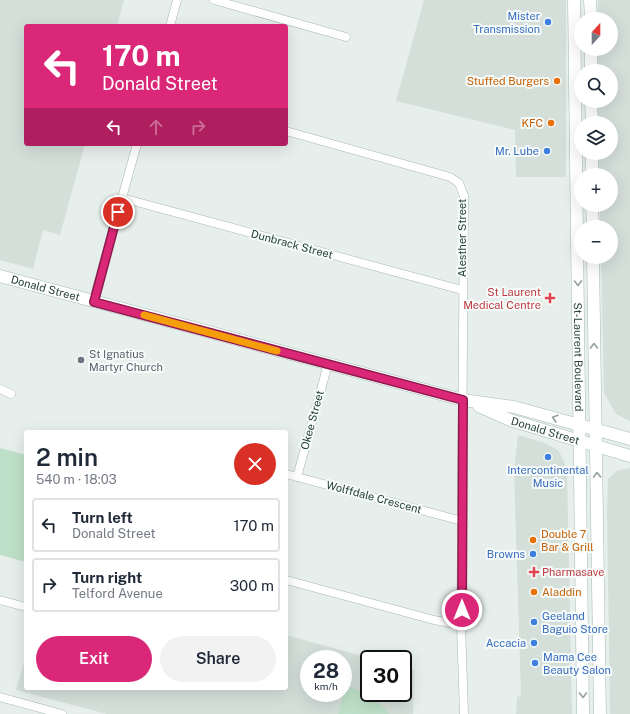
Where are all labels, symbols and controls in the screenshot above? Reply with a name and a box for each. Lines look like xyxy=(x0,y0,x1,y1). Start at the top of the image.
place label: Mister Transmission xyxy=(473,10,540,35)
north arrow xyxy=(574,12,618,56)
map controls xyxy=(574,12,618,264)
marker: Mister Transmission xyxy=(543,17,553,27)
text: 170 m xyxy=(102,39,181,72)
icon: left xyxy=(36,40,88,92)
button: search xyxy=(574,64,618,108)
text: Donald Street xyxy=(102,73,218,94)
place label: Stuffed Burgers xyxy=(467,75,549,87)
marker: Stuffed Burgers xyxy=(552,76,562,86)
icon: left xyxy=(103,116,125,138)
icon: ahead xyxy=(145,116,167,138)
icon: right xyxy=(187,116,209,138)
button: layers xyxy=(574,116,618,160)
place label: KFC xyxy=(521,117,543,129)
marker: KFC xyxy=(546,118,556,128)
place label: Mr. Lube xyxy=(495,145,539,157)
marker: Mr. Lube xyxy=(542,146,552,156)
button: + xyxy=(574,168,618,212)
pin xyxy=(101,195,135,229)
street label: Alesther Street xyxy=(456,199,468,277)
icon: arrive xyxy=(107,201,129,223)
button: − xyxy=(574,220,618,264)
street label: Dunbrack Street xyxy=(250,227,334,261)
street label: Donald Street xyxy=(10,273,81,303)
one-way arrow xyxy=(574,280,582,286)
place label: St Laurent Medical Centre xyxy=(463,286,541,311)
marker: St Laurent Medical Centre xyxy=(544,292,556,304)
street label: St-Laurent Boulevard xyxy=(572,302,585,412)
one-way arrow xyxy=(590,343,598,349)
place label: St Ignatius Martyr Church xyxy=(89,348,163,373)
marker: St Ignatius Martyr Church xyxy=(76,355,86,365)
street label: Okee Street xyxy=(298,389,326,451)
one-way arrow xyxy=(551,414,558,423)
street label: Donald Street xyxy=(510,415,581,447)
text: 2 min xyxy=(36,443,98,471)
button: close xyxy=(234,443,276,485)
marker: Intercontinental Music xyxy=(543,452,553,462)
place label: Intercontinental Music xyxy=(507,464,589,489)
text: 540 m · 18:03 xyxy=(36,472,117,487)
one-way arrow xyxy=(592,472,601,478)
street label: Wolffdale Crescent xyxy=(325,478,423,516)
text: Turn left xyxy=(72,509,133,526)
icon: left xyxy=(38,514,60,536)
text: 170 m xyxy=(233,517,274,534)
text: Donald Street xyxy=(72,526,156,541)
place label: Double 7 Bar & Grill xyxy=(541,528,594,553)
marker: Double 7 Bar & Grill xyxy=(528,535,538,545)
place label: Browns xyxy=(487,548,525,560)
marker: Browns xyxy=(528,549,538,559)
place label: Pharmasave xyxy=(542,566,604,578)
marker: Pharmasave xyxy=(529,567,539,577)
text: Turn right xyxy=(72,569,142,586)
icon: right xyxy=(38,574,60,596)
text: 300 m xyxy=(230,577,274,594)
text: Telford Avenue xyxy=(72,586,163,601)
place label: Aladdin xyxy=(542,586,582,598)
marker: Aladdin xyxy=(529,587,539,597)
position arrow xyxy=(441,589,483,631)
place label: Geeland Baguio Store xyxy=(542,610,608,635)
marker: Geeland Baguio Store xyxy=(529,617,539,627)
button: Exit xyxy=(36,636,152,682)
button: Share xyxy=(160,636,276,682)
place label: Accacia xyxy=(486,637,526,649)
marker: Accacia xyxy=(529,638,539,648)
speed limit sign: 30 xyxy=(360,650,412,702)
place label: Mama Cee Beauty Salon xyxy=(543,651,611,676)
marker: Mama Cee Beauty Salon xyxy=(530,658,540,668)
text: 28 xyxy=(313,659,339,683)
text: km/h xyxy=(314,680,338,692)
one-way arrow xyxy=(579,692,587,698)

